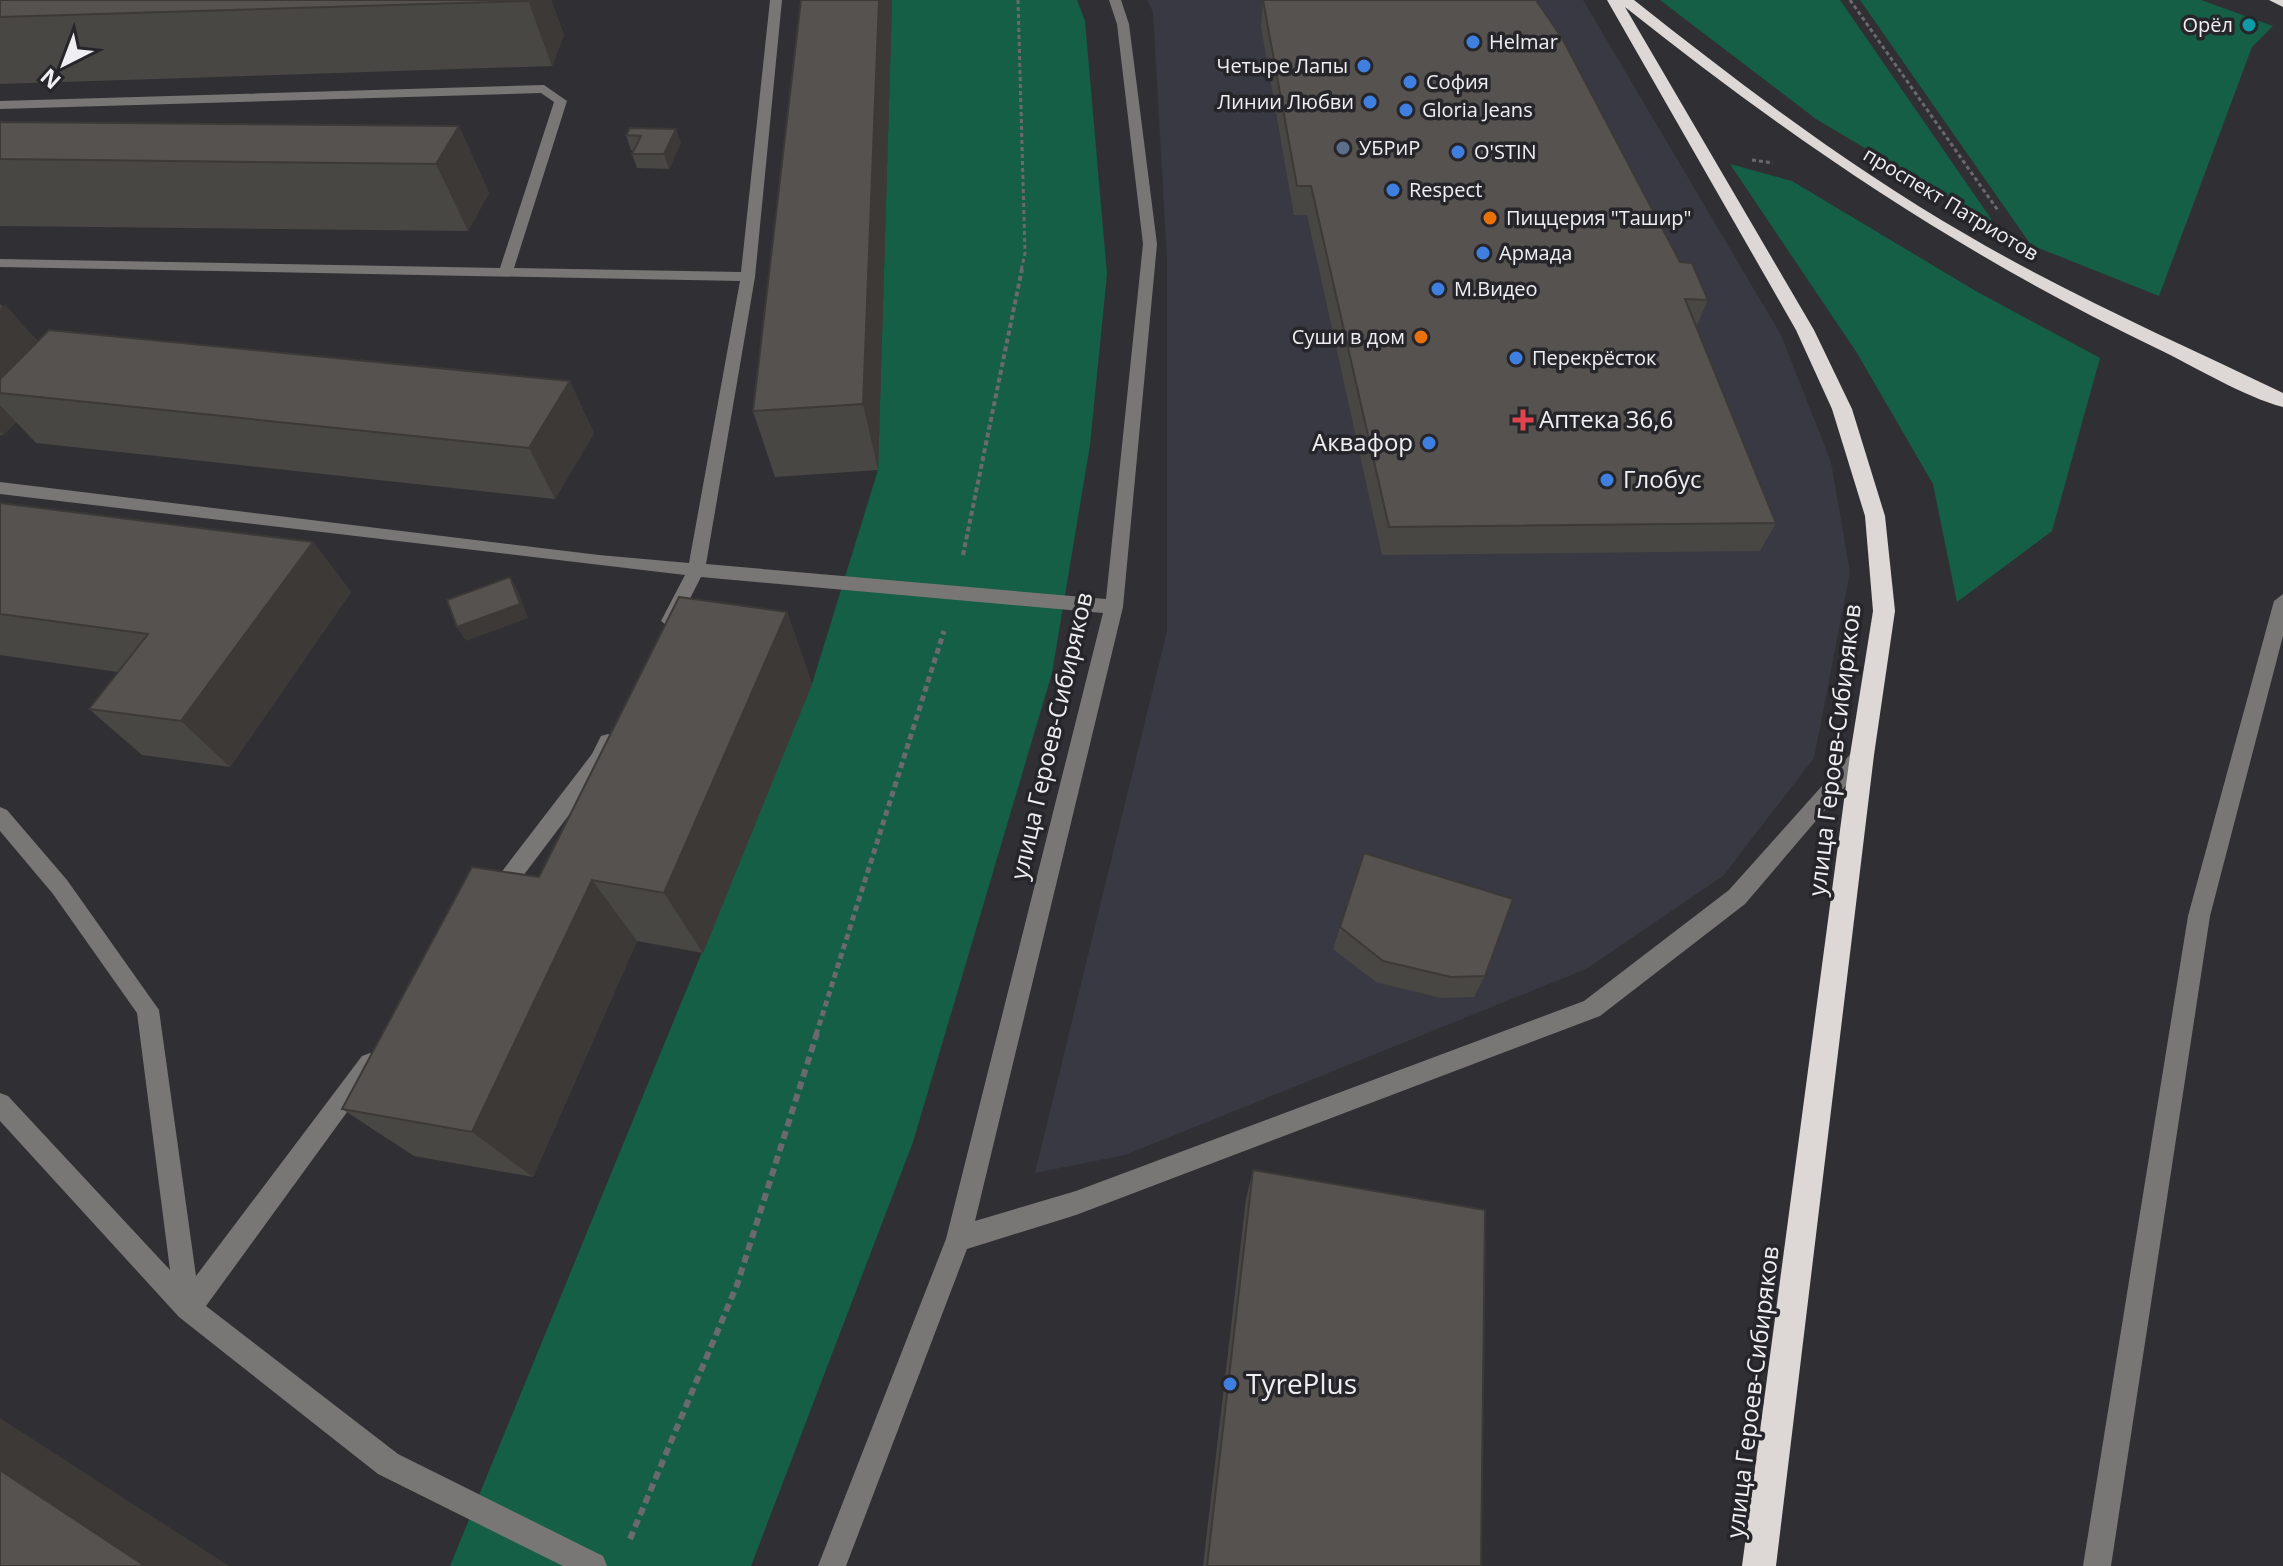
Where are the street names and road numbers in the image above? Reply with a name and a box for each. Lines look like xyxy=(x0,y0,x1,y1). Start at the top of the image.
street label: проспект Патриотов xyxy=(1859,141,2044,267)
street label: улица Героев-Сибиряков xyxy=(1001,589,1100,883)
street label: улица Героев-Сибиряков xyxy=(1799,602,1868,898)
street label: улица Героев-Сибиряков xyxy=(1717,1244,1786,1540)

